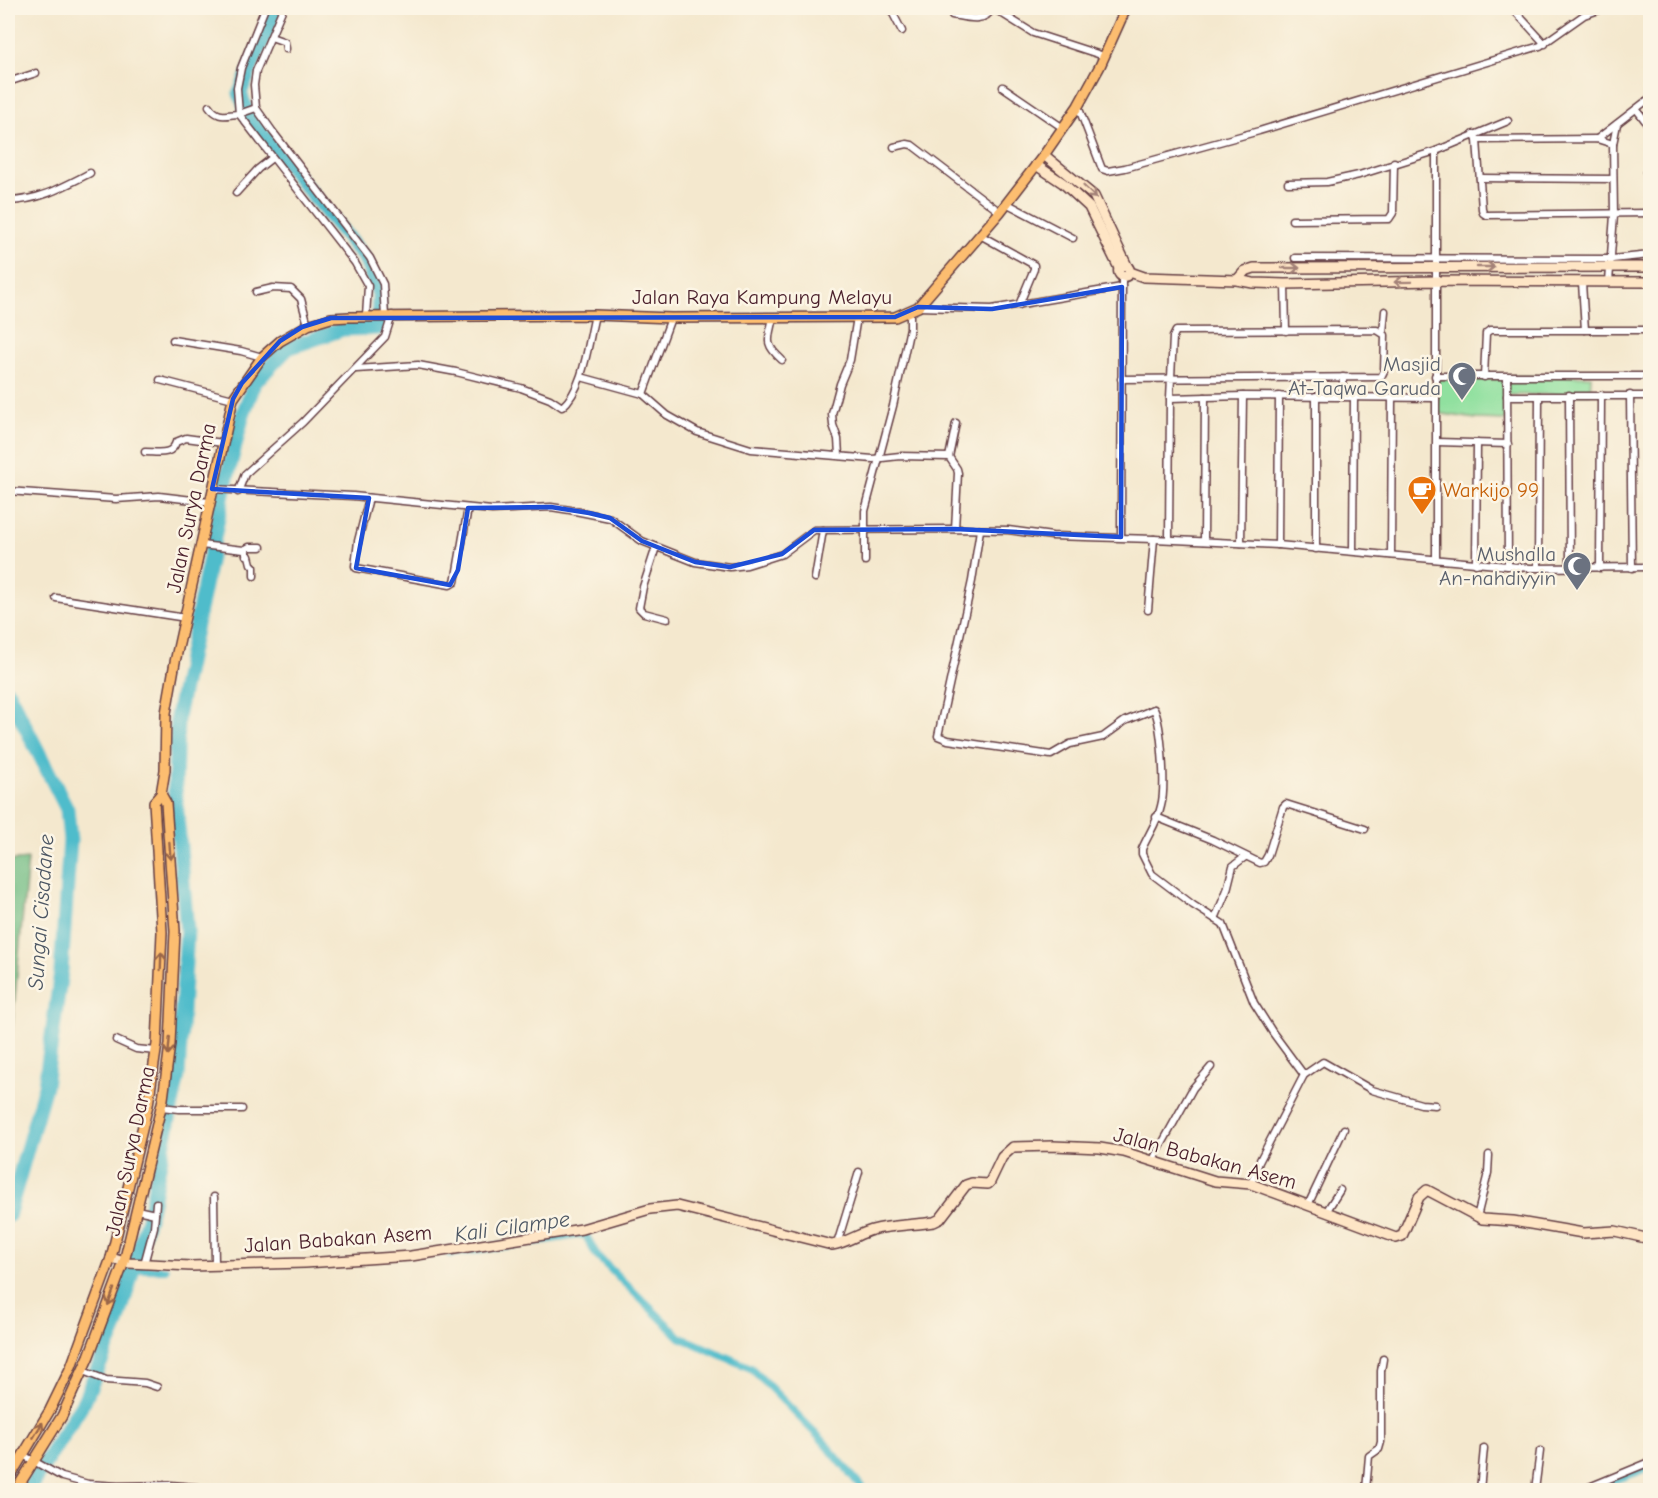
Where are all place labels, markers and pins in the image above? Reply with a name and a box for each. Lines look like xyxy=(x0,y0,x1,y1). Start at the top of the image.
place label: Masjid At-Taqwa Garuda xyxy=(1288,352,1441,400)
mosque icon: Masjid At-Taqwa Garuda xyxy=(1446,360,1478,402)
cafe icon: Warkijo 99 xyxy=(1406,474,1438,516)
place label: Warkijo 99 xyxy=(1443,478,1539,502)
place label: Mushalla An-nahdiyyin xyxy=(1439,542,1556,590)
mosque icon: Mushalla An-nahdiyyin xyxy=(1561,550,1593,592)

